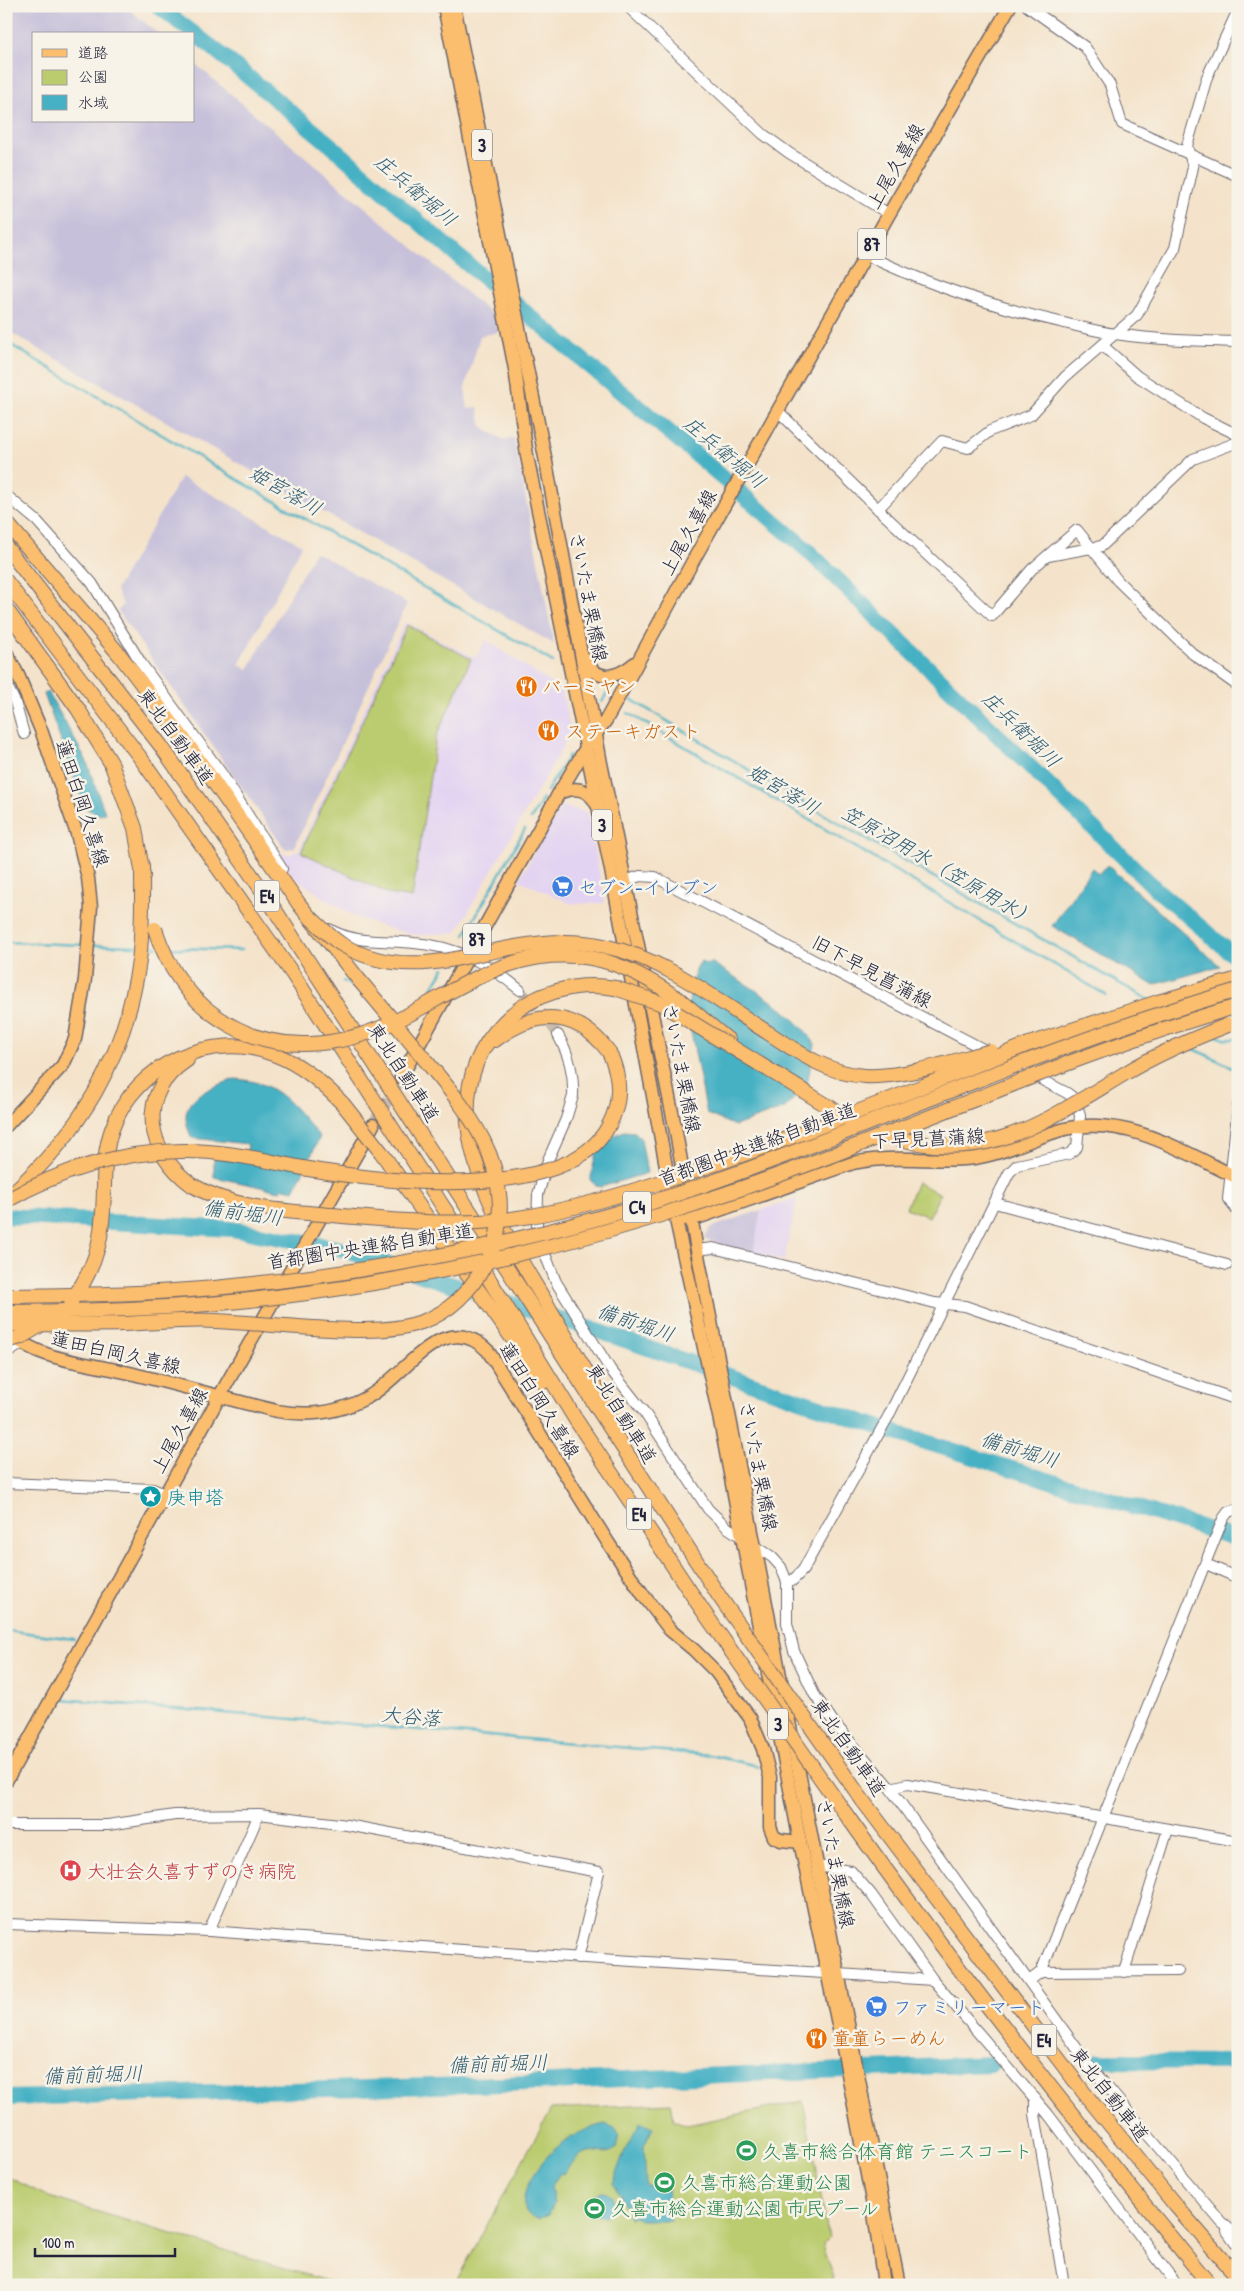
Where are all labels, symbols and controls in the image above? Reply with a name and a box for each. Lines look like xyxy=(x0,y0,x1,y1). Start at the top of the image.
legend xyxy=(32,32,195,122)
text: 道路 xyxy=(78,42,108,63)
text: 公園 xyxy=(78,66,108,87)
text: 水域 xyxy=(78,92,108,113)
street label: 上尾久喜線 xyxy=(860,118,930,214)
road number: 3 xyxy=(472,130,492,160)
water label: 庄兵衛堀川 xyxy=(369,148,463,232)
road number: 87 xyxy=(858,228,886,260)
water label: 庄兵衛堀川 xyxy=(678,410,772,494)
water label: 姫宮落川 xyxy=(245,458,327,522)
street label: 上尾久喜線 xyxy=(654,484,722,580)
street label: さいたま栗橋線 xyxy=(564,530,614,664)
place label: バーミヤン xyxy=(542,673,637,699)
restaurant icon: バーミヤン xyxy=(514,674,538,698)
street label: 東北自動車道 xyxy=(132,682,220,790)
water label: 庄兵衛堀川 xyxy=(977,685,1067,773)
place label: ステーキガスト xyxy=(565,718,701,744)
restaurant icon: ステーキガスト xyxy=(537,719,561,743)
street label: 蓮田白岡久喜線 xyxy=(50,736,116,870)
water label: 姫宮落川 xyxy=(743,757,825,821)
water label: 笠原沼用水（笠原用水） xyxy=(837,798,1041,932)
road number: 3 xyxy=(592,810,612,840)
place label: セブン-イレブン xyxy=(578,874,719,900)
supermarket icon: セブン-イレブン xyxy=(550,875,574,899)
road number: E4 xyxy=(254,880,280,911)
road number: 87 xyxy=(463,924,491,954)
street label: 旧下早見菖蒲線 xyxy=(807,928,937,1014)
street label: さいたま栗橋線 xyxy=(657,1001,707,1135)
street label: 東北自動車道 xyxy=(362,1017,446,1127)
street label: 首都圏中央連絡自動車道 xyxy=(654,1096,860,1192)
street label: 下早見菖蒲線 xyxy=(870,1122,986,1154)
road number: C4 xyxy=(623,1192,651,1222)
water label: 備前堀川 xyxy=(202,1193,284,1231)
street label: 首都圏中央連絡自動車道 xyxy=(265,1217,475,1275)
water label: 備前堀川 xyxy=(594,1296,678,1348)
street label: 蓮田白岡久喜線 xyxy=(48,1324,184,1380)
street label: 蓮田白岡久喜線 xyxy=(494,1337,586,1463)
street label: 東北自動車道 xyxy=(581,1358,663,1468)
street label: 上尾久喜線 xyxy=(145,1382,213,1478)
street label: さいたま栗橋線 xyxy=(734,1399,784,1533)
water label: 備前堀川 xyxy=(978,1424,1062,1474)
place label: 庚申塔 xyxy=(167,1484,224,1510)
place icon: 庚申塔 xyxy=(139,1485,163,1509)
road number: E4 xyxy=(626,1498,652,1530)
street label: 東北自動車道 xyxy=(806,1693,892,1801)
water label: 大谷落 xyxy=(380,1700,444,1732)
road number: 3 xyxy=(768,1708,788,1740)
street label: さいたま栗橋線 xyxy=(811,1796,861,1930)
place label: 大壮会久喜すずのき病院 xyxy=(87,1858,296,1884)
hospital icon: 大壮会久喜すずのき病院 xyxy=(59,1859,83,1883)
place label: ファミリーマート xyxy=(893,1994,1045,2020)
supermarket icon: ファミリーマート xyxy=(865,1995,889,2019)
road number: E4 xyxy=(1032,2024,1056,2056)
place label: 童童らーめん xyxy=(832,2025,946,2051)
restaurant icon: 童童らーめん xyxy=(804,2026,828,2050)
street label: 東北自動車道 xyxy=(1065,2041,1155,2147)
water label: 備前前堀川 xyxy=(448,2048,548,2078)
water label: 備前前堀川 xyxy=(43,2059,143,2089)
place label: 久喜市総合体育館 テニスコート xyxy=(762,2138,1033,2164)
sports icon: 久喜市総合体育館 テニスコート xyxy=(734,2139,758,2163)
place label: 久喜市総合運動公園 xyxy=(681,2169,852,2195)
sports icon: 久喜市総合運動公園 xyxy=(653,2170,677,2194)
place label: 久喜市総合運動公園 市民プール xyxy=(611,2195,879,2221)
sports icon: 久喜市総合運動公園 市民プール xyxy=(583,2196,607,2220)
scale bar xyxy=(35,2226,175,2258)
text: 100 m xyxy=(42,2232,75,2253)

